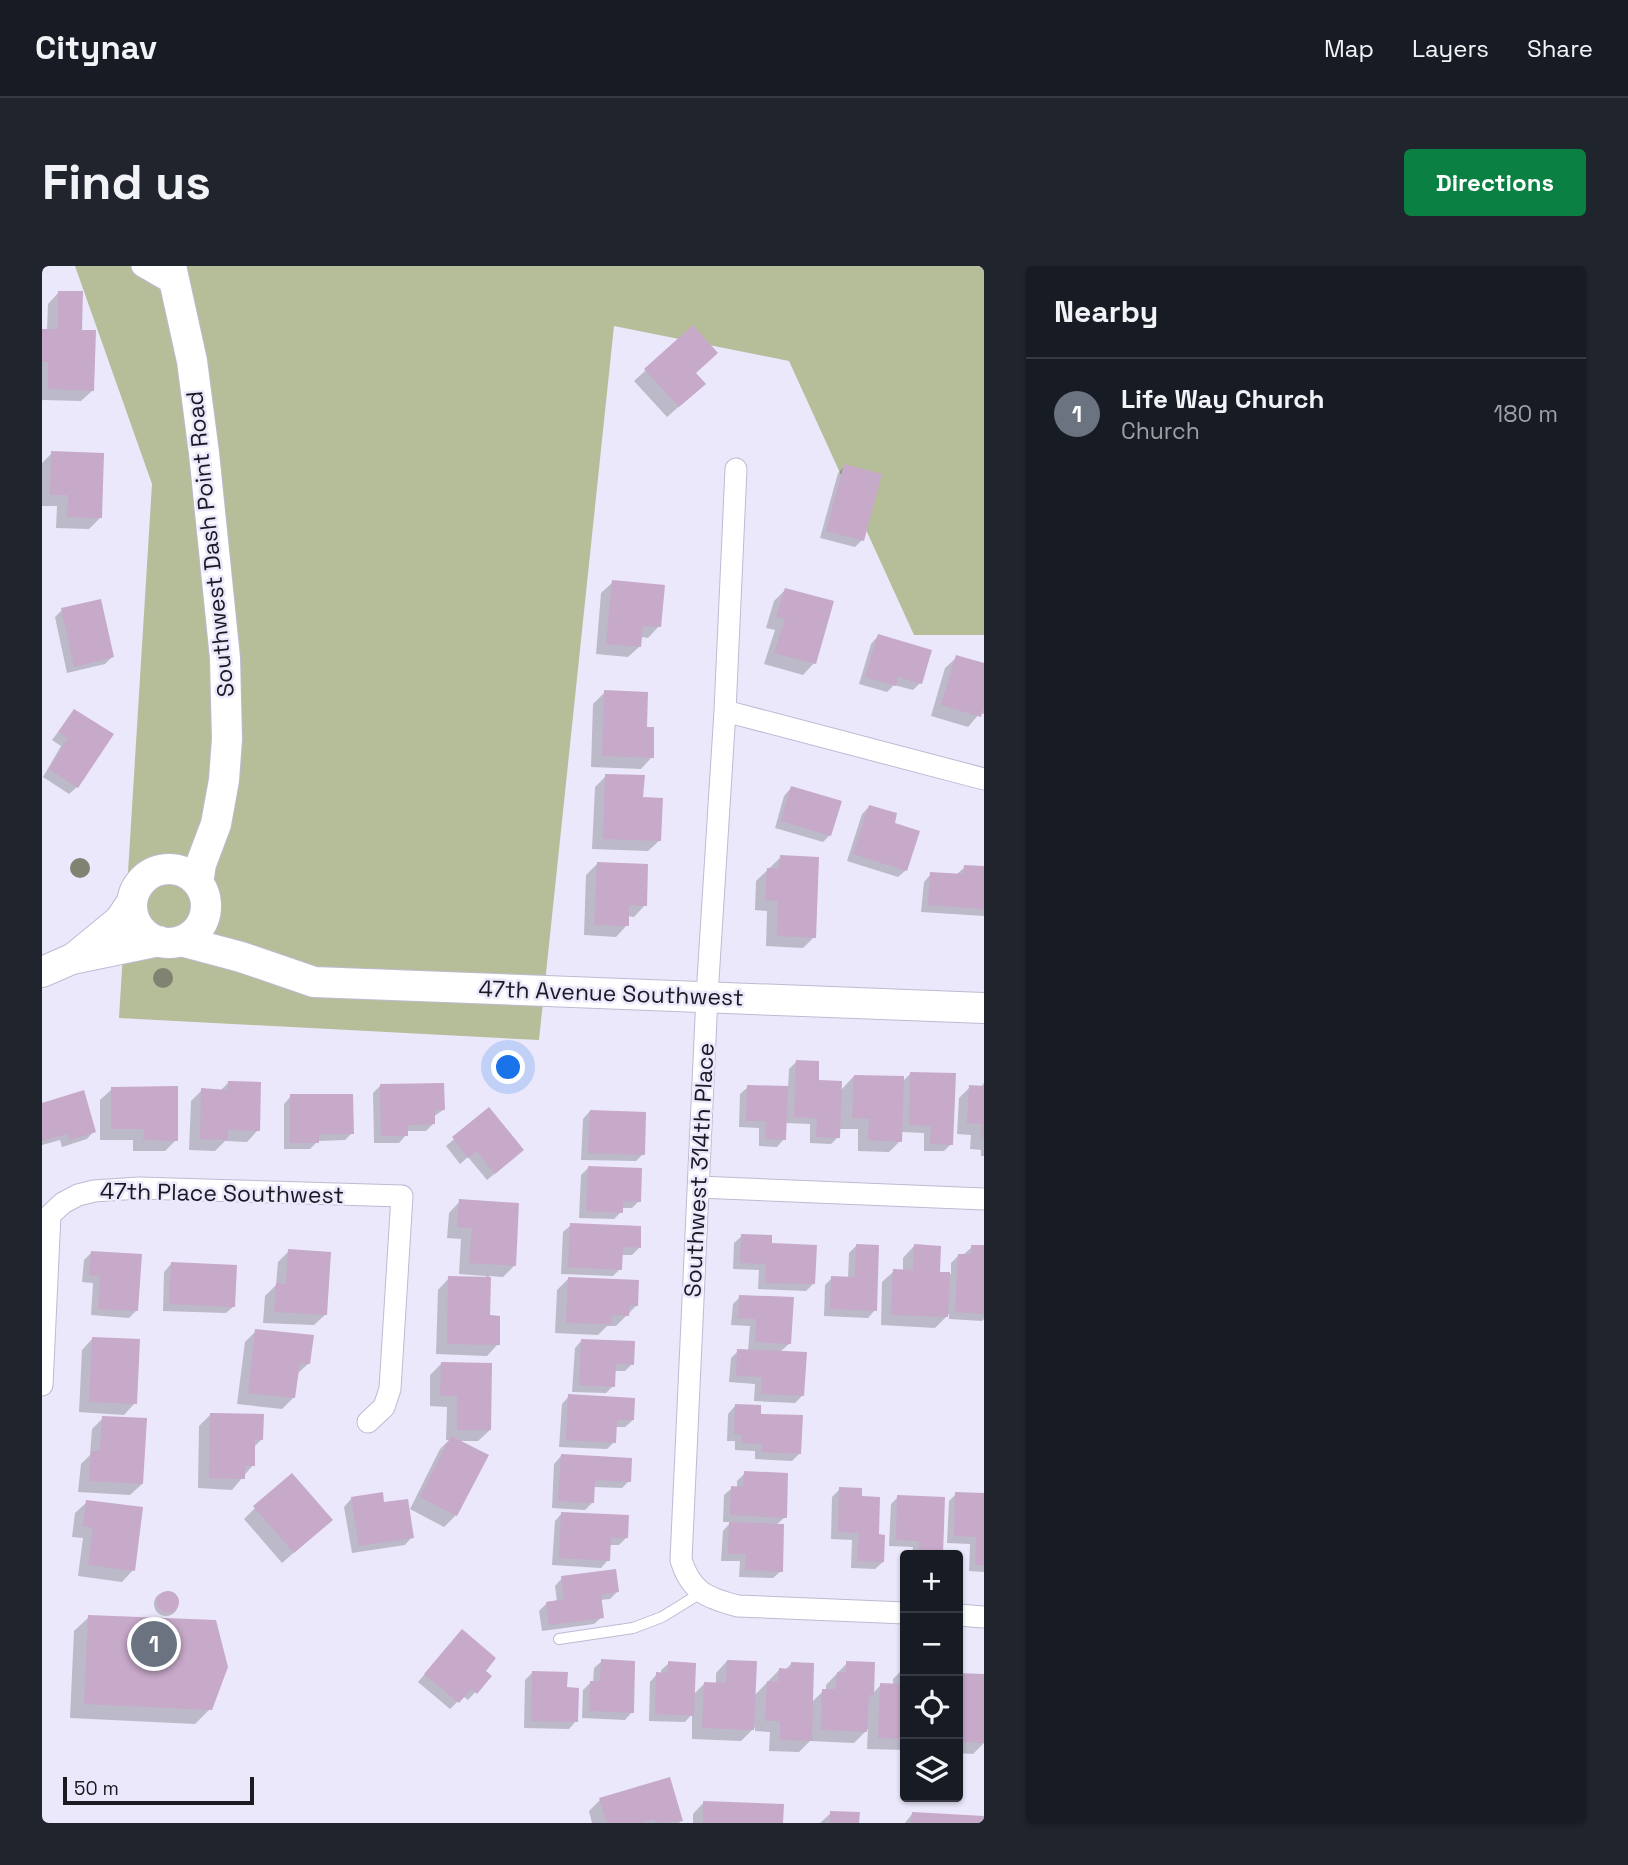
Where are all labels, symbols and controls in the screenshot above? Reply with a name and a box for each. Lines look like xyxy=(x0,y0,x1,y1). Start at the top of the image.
text: Citynav xyxy=(35,27,157,69)
text: Map xyxy=(1324,33,1374,64)
text: Layers xyxy=(1412,33,1489,64)
text: Share xyxy=(1527,33,1593,64)
button: Directions xyxy=(1404,149,1586,216)
text: Find us xyxy=(42,151,211,213)
text: Nearby xyxy=(1054,292,1158,331)
text: Life Way Church xyxy=(1121,382,1325,416)
street label: Southwest Dash Point Road xyxy=(179,389,241,699)
text: 1 xyxy=(1072,399,1082,429)
text: 180 m xyxy=(1494,399,1558,429)
text: Church xyxy=(1121,416,1200,446)
street label: 47th Avenue Southwest xyxy=(478,973,744,1013)
street label: Southwest 314th Place xyxy=(677,1042,721,1298)
your location xyxy=(491,1050,525,1084)
street label: 47th Place Southwest xyxy=(100,1176,344,1210)
map controls xyxy=(900,1550,963,1802)
button: + xyxy=(900,1550,963,1613)
button: − xyxy=(900,1613,963,1676)
pin: 1 xyxy=(131,1618,177,1670)
button: locate xyxy=(900,1676,963,1739)
button: layers xyxy=(900,1739,963,1802)
scale bar xyxy=(63,1774,254,1806)
text: 50 m xyxy=(74,1776,119,1801)

